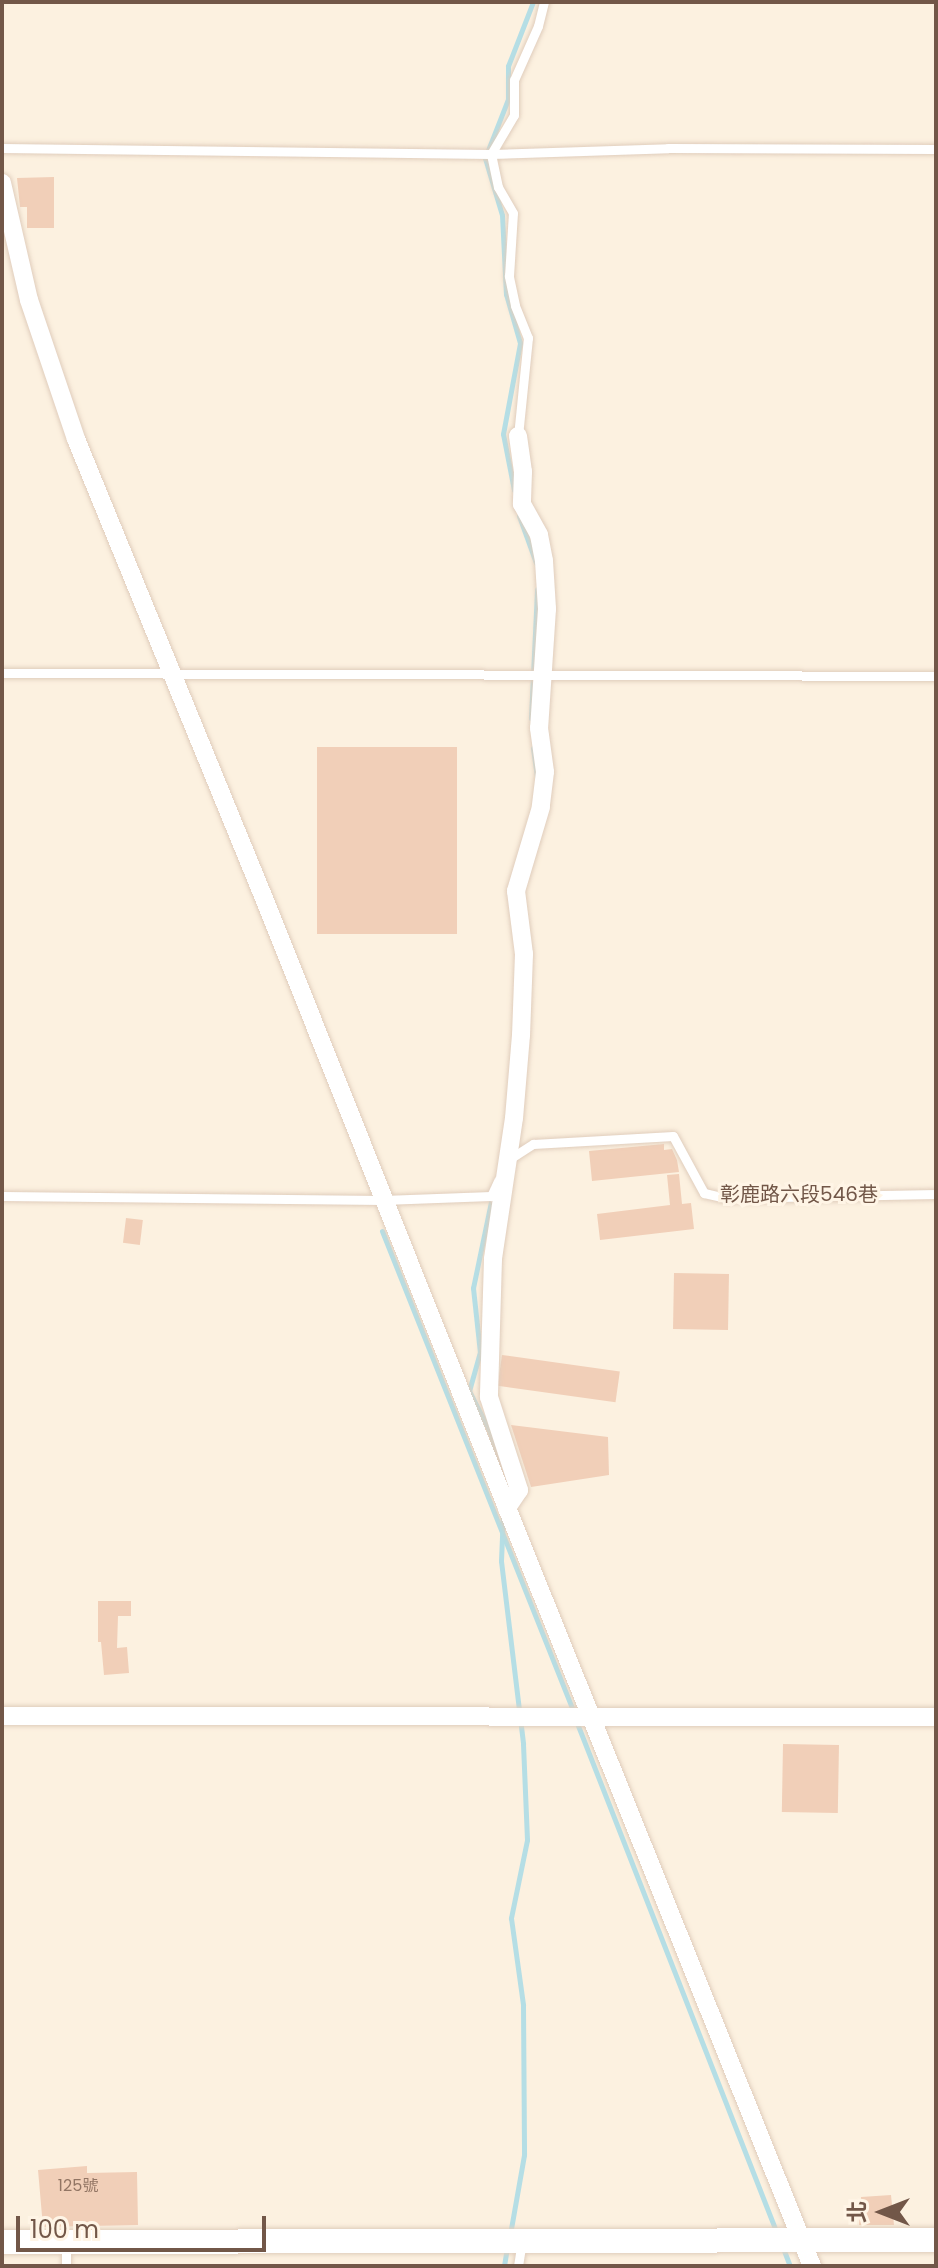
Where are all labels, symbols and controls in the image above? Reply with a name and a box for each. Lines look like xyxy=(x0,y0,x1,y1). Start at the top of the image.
street label: 彰鹿路六段546巷 xyxy=(720,1182,878,1206)
north arrow xyxy=(842,2172,922,2252)
house number: 125號 xyxy=(58,2176,98,2196)
scale bar xyxy=(20,2200,270,2250)
text: 北 xyxy=(842,2201,873,2223)
text: 100 m xyxy=(30,2213,99,2246)

